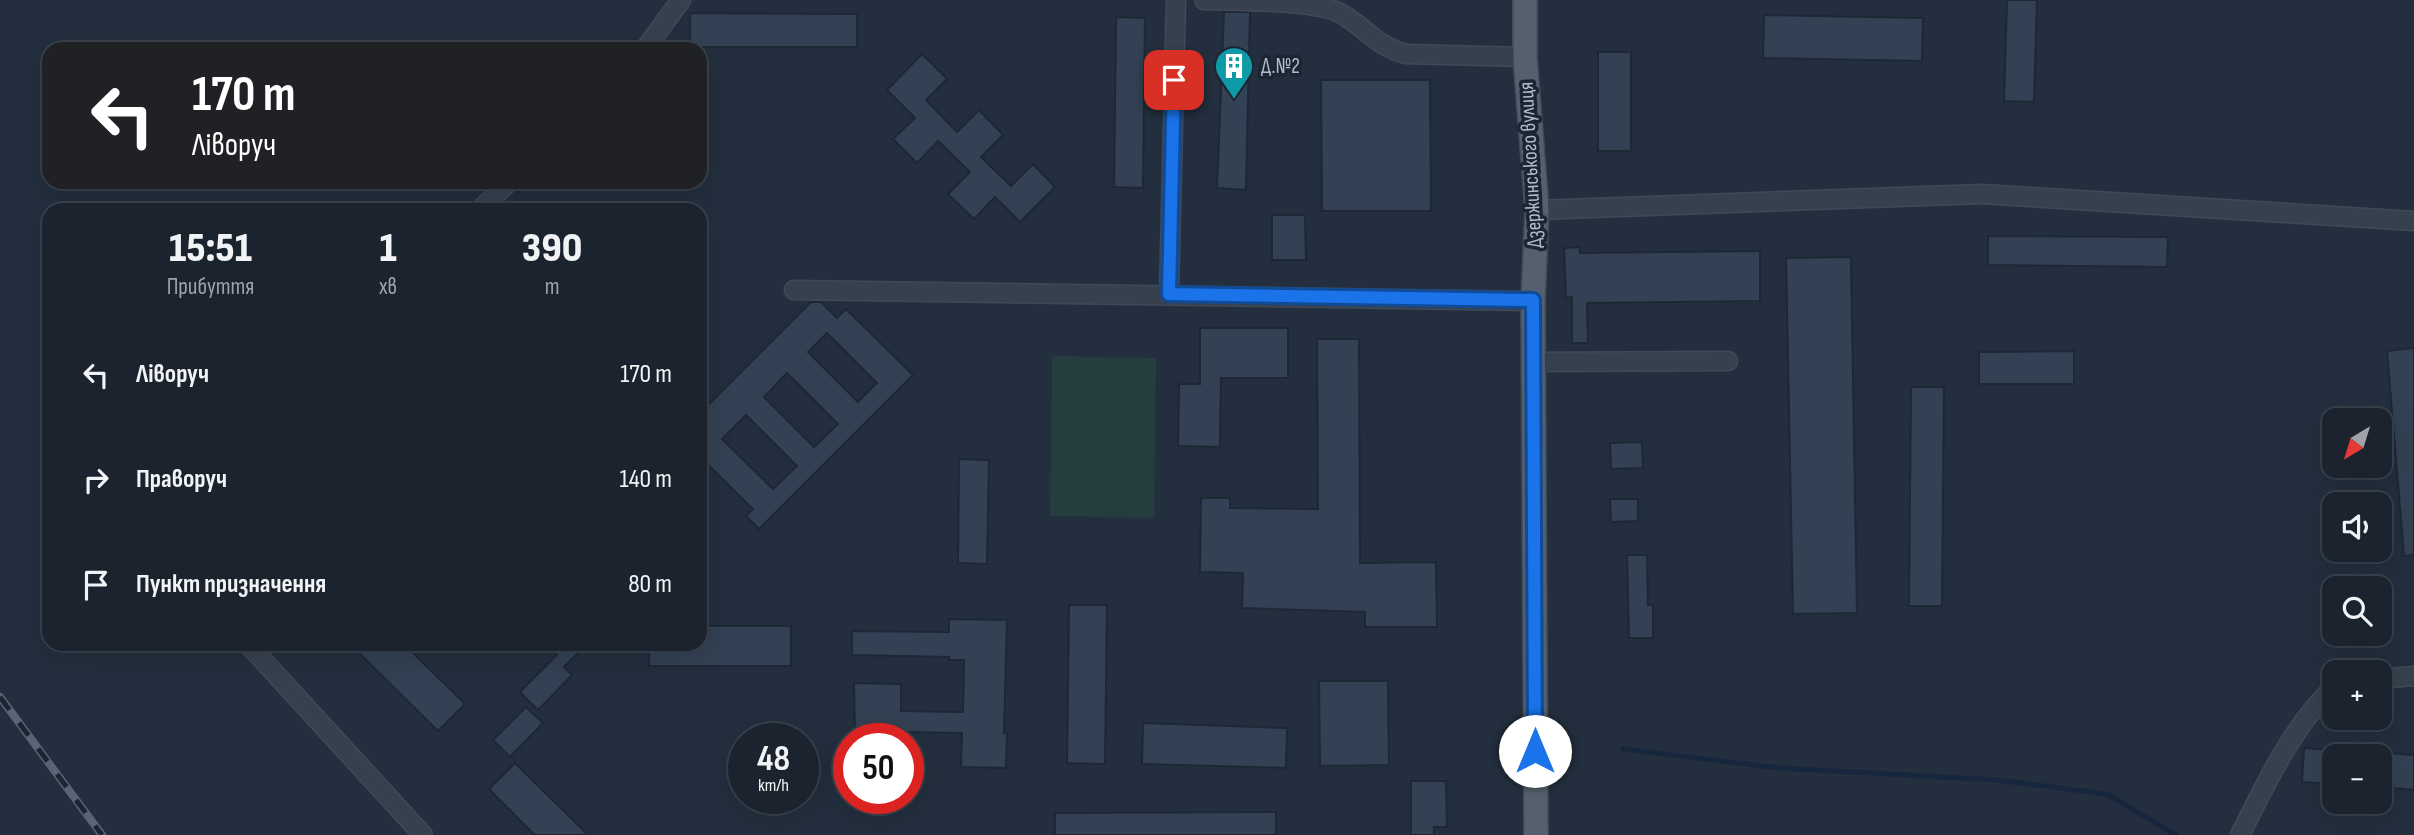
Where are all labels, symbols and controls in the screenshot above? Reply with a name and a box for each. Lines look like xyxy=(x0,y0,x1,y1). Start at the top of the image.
building icon: Д.№2 xyxy=(1213,45,1255,100)
pin xyxy=(1144,50,1204,110)
place label: Д.№2 xyxy=(1261,54,1300,79)
icon: arrive xyxy=(1155,61,1193,99)
text: 170 m xyxy=(192,66,296,125)
icon: left xyxy=(77,70,168,161)
street label: Дзержинського вулиця xyxy=(1514,81,1547,249)
text: Ліворуч xyxy=(192,126,276,165)
text: 15:51 xyxy=(169,223,252,274)
text: 1 xyxy=(379,223,397,274)
text: 390 xyxy=(522,223,582,274)
text: Прибуття xyxy=(167,273,254,301)
text: хв xyxy=(379,273,397,301)
text: m xyxy=(545,273,559,301)
icon: left xyxy=(77,356,115,394)
text: Ліворуч xyxy=(136,359,209,390)
text: 170 m xyxy=(620,359,672,390)
north arrow xyxy=(2322,408,2392,478)
map controls xyxy=(2322,408,2392,814)
icon: right xyxy=(77,461,115,499)
text: Праворуч xyxy=(136,464,227,495)
text: 140 m xyxy=(620,464,672,495)
button: sound xyxy=(2322,492,2392,562)
icon: arrive xyxy=(77,566,115,604)
text: Пункт призначення xyxy=(136,569,326,600)
text: 80 m xyxy=(628,569,672,600)
button: search xyxy=(2322,576,2392,646)
button: + xyxy=(2322,660,2392,730)
position arrow xyxy=(1498,714,1572,788)
speed limit sign: 50 xyxy=(833,723,924,814)
text: 48 xyxy=(757,738,790,781)
button: − xyxy=(2322,744,2392,814)
text: km/h xyxy=(758,775,789,796)

